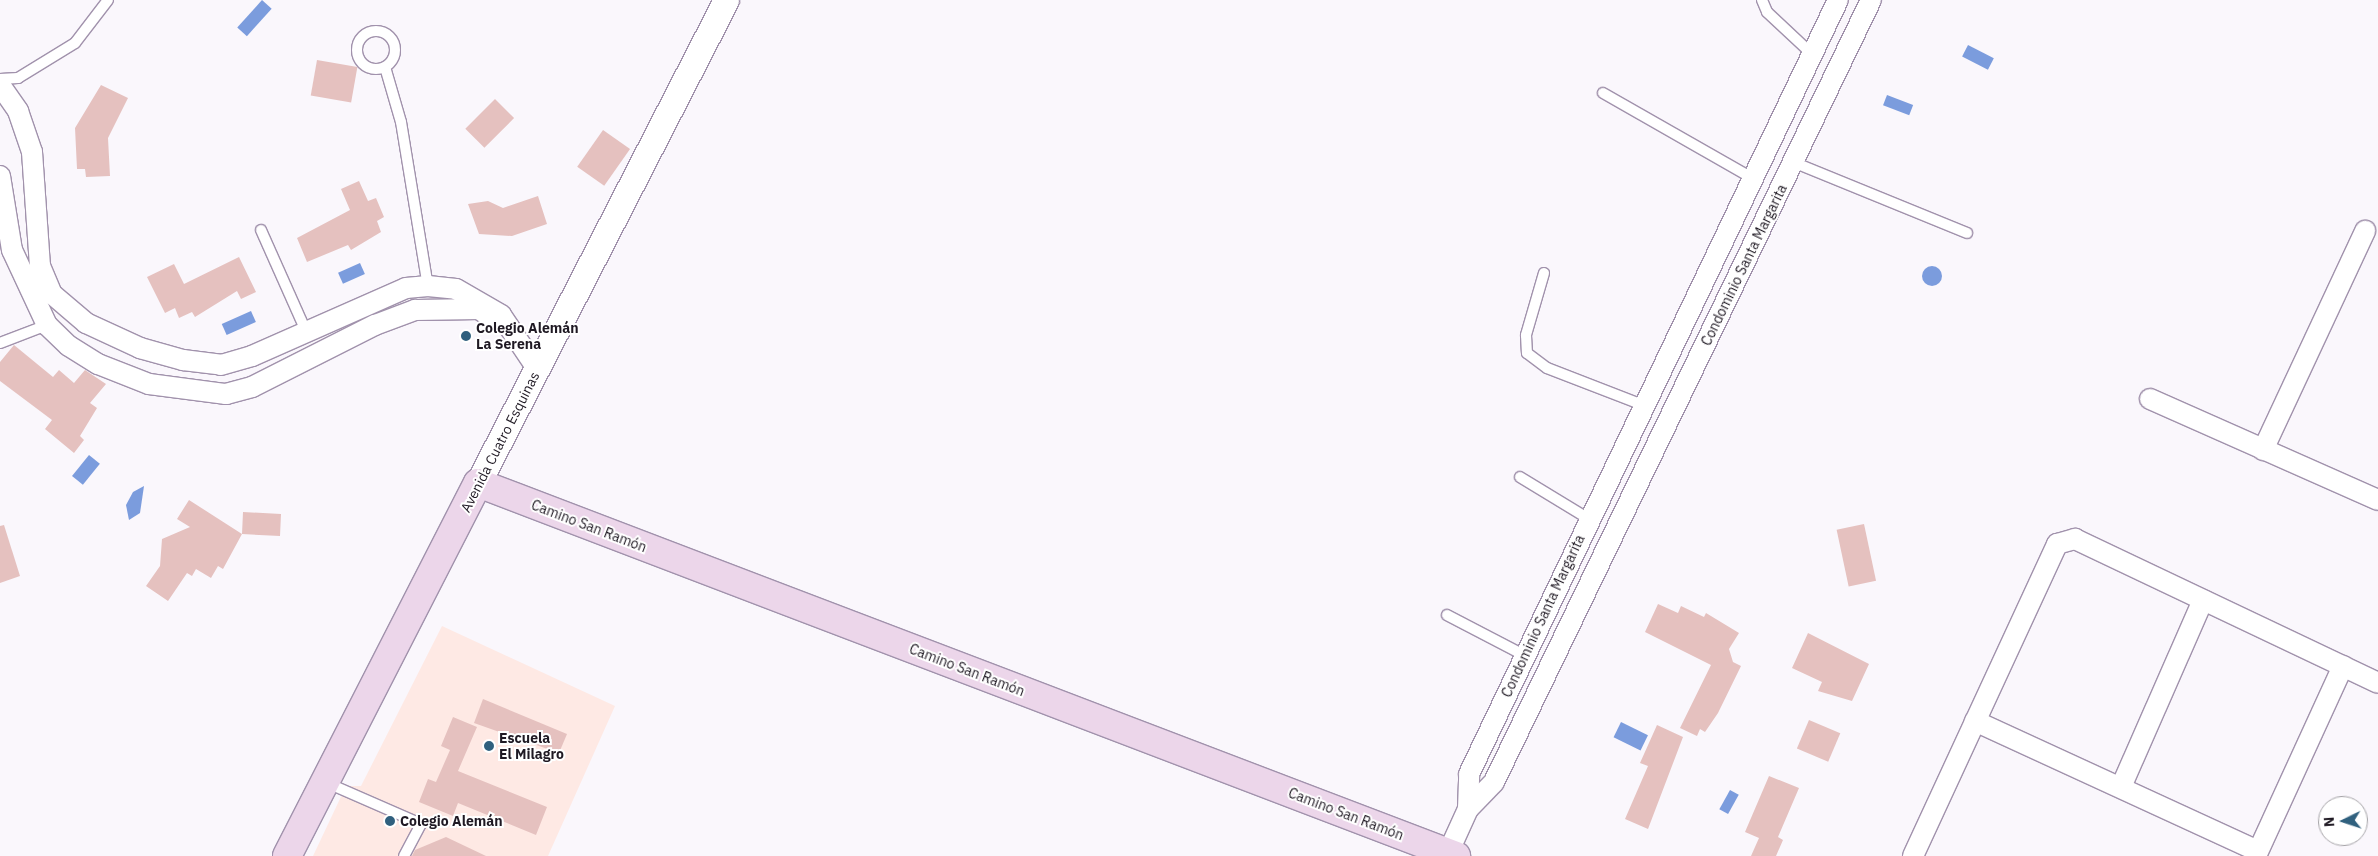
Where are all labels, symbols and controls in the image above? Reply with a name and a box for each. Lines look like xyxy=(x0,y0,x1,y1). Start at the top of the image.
street label: Condominio Santa Margarita xyxy=(1698,182,1790,348)
place label: Colegio Alemán La Serena xyxy=(476,320,579,352)
marker: Colegio Alemán La Serena xyxy=(460,330,472,342)
street label: Avenida Cuatro Esquinas xyxy=(457,369,543,515)
street label: Camino San Ramón xyxy=(529,496,649,556)
street label: Condominio Santa Margarita xyxy=(1498,532,1588,700)
street label: Camino San Ramón xyxy=(907,640,1027,700)
place label: Escuela El Milagro xyxy=(499,730,564,762)
marker: Escuela El Milagro xyxy=(483,740,495,752)
street label: Camino San Ramón xyxy=(1286,784,1406,844)
north arrow xyxy=(2318,796,2368,846)
place label: Colegio Alemán xyxy=(400,813,503,829)
marker: Colegio Alemán xyxy=(384,815,396,827)
text: N xyxy=(2320,816,2338,828)

